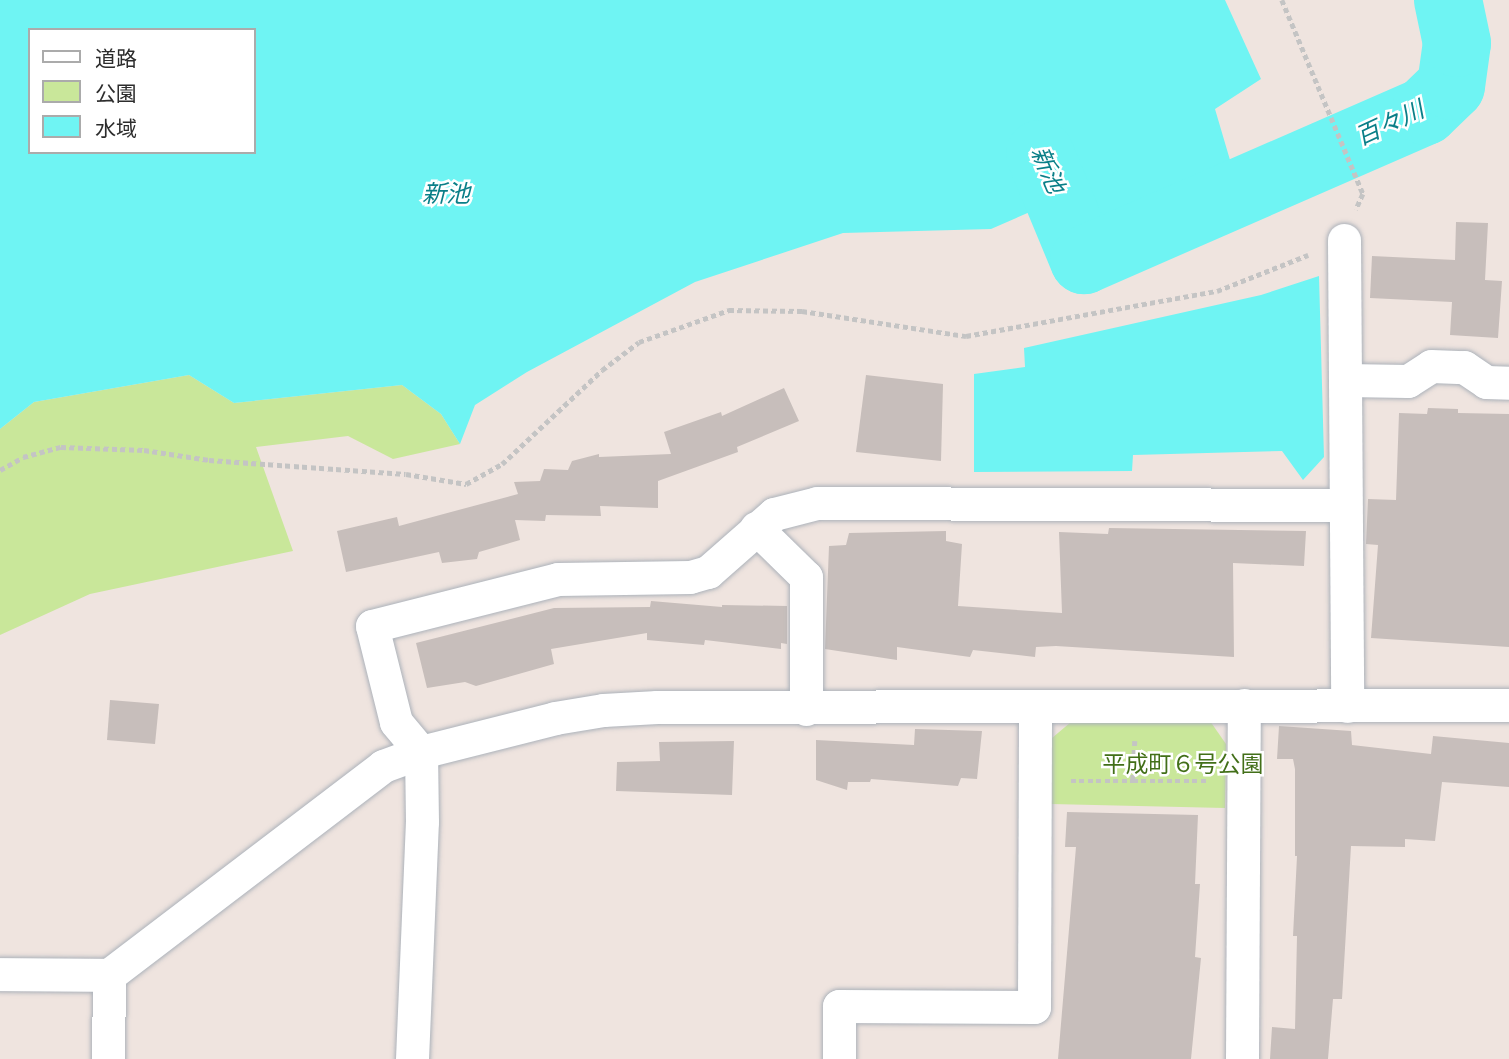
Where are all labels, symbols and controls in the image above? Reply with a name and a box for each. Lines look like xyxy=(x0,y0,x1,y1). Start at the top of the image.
legend xyxy=(28,28,256,154)
text: 道路 xyxy=(95,46,137,71)
text: 公園 xyxy=(95,81,137,106)
water label: 百々川 xyxy=(1351,96,1429,152)
text: 水域 xyxy=(95,116,137,141)
water label: 新池 xyxy=(1024,142,1070,198)
water label: 新池 xyxy=(422,181,470,209)
park label: 平成町６号公園 xyxy=(1103,750,1263,778)

